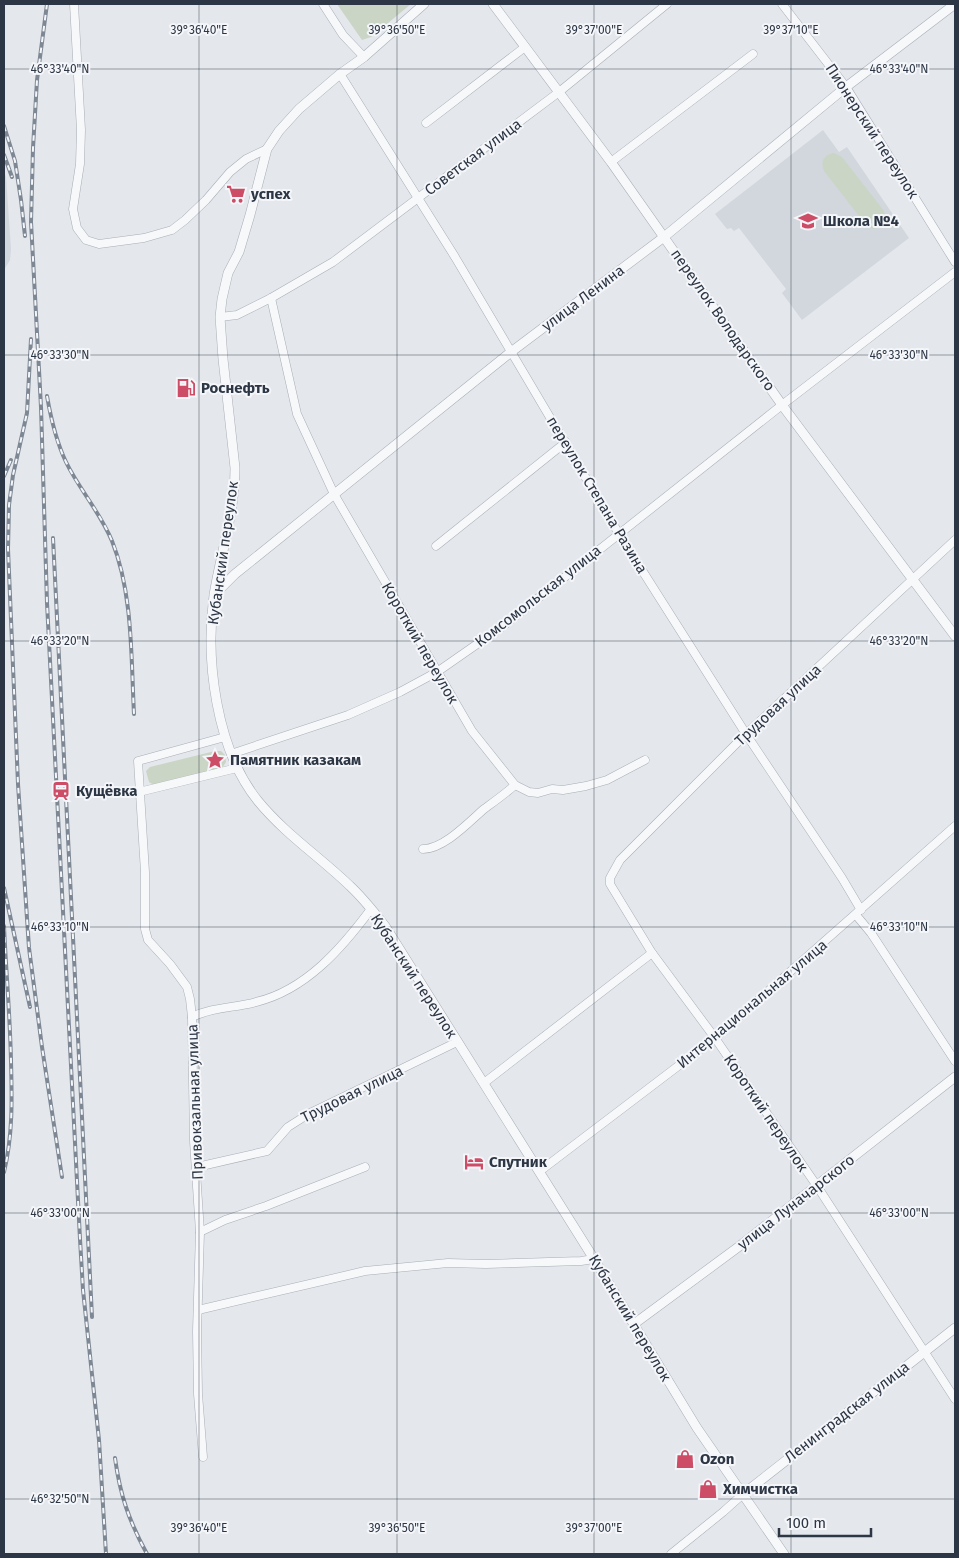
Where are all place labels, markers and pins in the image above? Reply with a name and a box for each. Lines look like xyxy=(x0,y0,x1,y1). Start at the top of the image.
supermarket icon: успех xyxy=(225,183,247,205)
place label: успех xyxy=(250,185,291,203)
school or university icon: Школа №4 xyxy=(797,210,819,232)
place label: Школа №4 xyxy=(823,212,900,230)
fuel station icon: Роснефть xyxy=(175,377,197,399)
place label: Роснефть xyxy=(201,379,270,397)
place icon: Памятник казакам xyxy=(204,749,226,771)
place label: Памятник казакам xyxy=(230,751,361,769)
station icon: Кущёвка xyxy=(50,780,72,802)
place label: Кущёвка xyxy=(76,782,138,800)
hotel icon: Спутник xyxy=(463,1151,485,1173)
place label: Спутник xyxy=(489,1153,548,1171)
shop icon: Ozon xyxy=(674,1448,696,1470)
place label: Ozon xyxy=(700,1450,734,1468)
shop icon: Химчистка xyxy=(697,1478,719,1500)
place label: Химчистка xyxy=(722,1480,798,1498)

